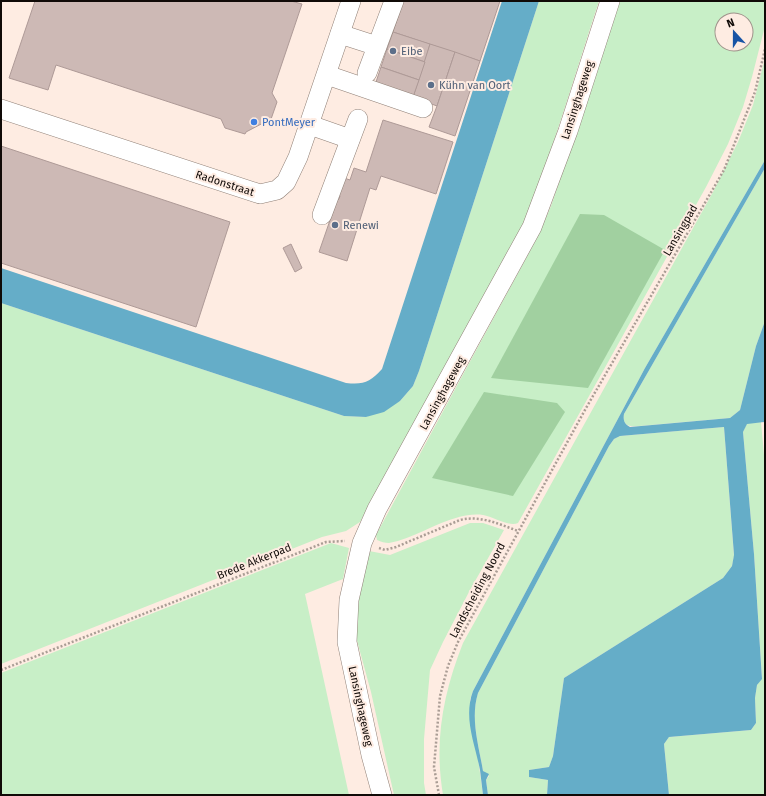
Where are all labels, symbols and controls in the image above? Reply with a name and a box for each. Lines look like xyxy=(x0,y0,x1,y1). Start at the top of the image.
north arrow xyxy=(714,12,754,52)
text: N xyxy=(725,16,736,31)
place label: Eibe xyxy=(401,45,423,58)
marker: Eibe xyxy=(388,46,398,56)
street label: Lansinghageweg xyxy=(559,59,596,141)
place label: Kühn van Oort xyxy=(439,79,510,92)
marker: Kühn van Oort xyxy=(426,80,436,90)
place label: PontMeyer xyxy=(262,116,316,129)
marker: PontMeyer xyxy=(249,117,259,127)
street label: Radonstraat xyxy=(194,168,256,199)
street label: Lansingpad xyxy=(661,202,700,258)
place label: Renewi xyxy=(343,219,379,232)
marker: Renewi xyxy=(330,220,340,230)
street label: Lansinghageweg xyxy=(417,354,468,432)
street label: Landscheiding Noord xyxy=(447,540,508,640)
street label: Brede Akkerpad xyxy=(215,541,293,582)
street label: Lansinghageweg xyxy=(346,665,375,748)

